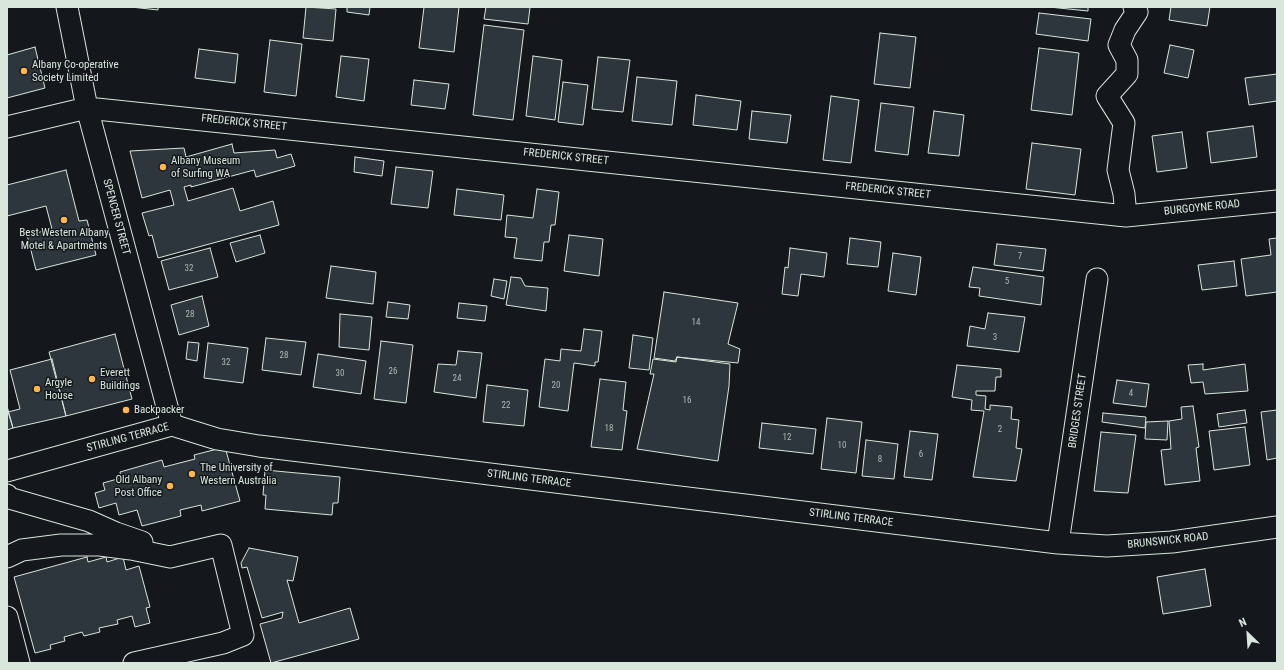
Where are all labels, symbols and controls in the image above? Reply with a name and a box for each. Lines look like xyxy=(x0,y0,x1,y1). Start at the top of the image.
place label: Albany Co-operative Society Limited xyxy=(32,58,119,84)
marker: Albany Co-operative Society Limited xyxy=(19,66,29,76)
street label: FREDERICK STREET xyxy=(201,112,287,134)
street label: FREDERICK STREET xyxy=(523,146,609,168)
place label: Albany Museum of Surfing WA xyxy=(171,154,240,180)
marker: Albany Museum of Surfing WA xyxy=(158,162,168,172)
street label: SPENCER STREET xyxy=(100,178,132,256)
street label: FREDERICK STREET xyxy=(845,180,931,202)
street label: BURGOYNE ROAD xyxy=(1163,197,1241,219)
marker: Best Western Albany Motel & Apartments xyxy=(59,215,69,225)
place label: Best Western Albany Motel & Apartments xyxy=(19,226,109,252)
house number: 7 xyxy=(1018,252,1022,262)
house number: 32 xyxy=(185,264,193,274)
house number: 5 xyxy=(1005,277,1009,287)
house number: 28 xyxy=(186,310,194,320)
house number: 14 xyxy=(692,318,700,328)
house number: 3 xyxy=(993,333,997,343)
house number: 28 xyxy=(280,351,288,361)
house number: 32 xyxy=(222,358,230,368)
place label: Everett Buildings xyxy=(100,366,140,392)
house number: 26 xyxy=(389,367,397,377)
house number: 30 xyxy=(336,369,344,379)
street label: BRIDGES STREET xyxy=(1066,373,1090,449)
marker: Everett Buildings xyxy=(87,374,97,384)
house number: 24 xyxy=(453,374,461,384)
place label: Argyle House xyxy=(45,376,73,402)
house number: 20 xyxy=(552,381,560,391)
marker: Argyle House xyxy=(32,384,42,394)
house number: 4 xyxy=(1129,389,1133,399)
house number: 16 xyxy=(683,396,691,406)
house number: 22 xyxy=(502,401,510,411)
place label: Backpacker xyxy=(134,403,184,417)
marker: Backpacker xyxy=(121,405,131,415)
street label: STIRLING TERRACE xyxy=(85,421,171,455)
house number: 18 xyxy=(605,424,613,434)
house number: 2 xyxy=(998,425,1002,435)
house number: 12 xyxy=(783,433,791,443)
house number: 10 xyxy=(838,441,846,451)
house number: 6 xyxy=(919,450,923,460)
house number: 8 xyxy=(878,455,882,465)
place label: The University of Western Australia xyxy=(200,461,277,487)
street label: STIRLING TERRACE xyxy=(486,467,572,491)
marker: The University of Western Australia xyxy=(187,469,197,479)
place label: Old Albany Post Office xyxy=(115,473,162,499)
marker: Old Albany Post Office xyxy=(165,481,175,491)
street label: STIRLING TERRACE xyxy=(808,506,894,530)
street label: BRUNSWICK ROAD xyxy=(1127,530,1209,552)
north arrow xyxy=(1228,614,1268,654)
text: N xyxy=(1237,615,1249,630)

